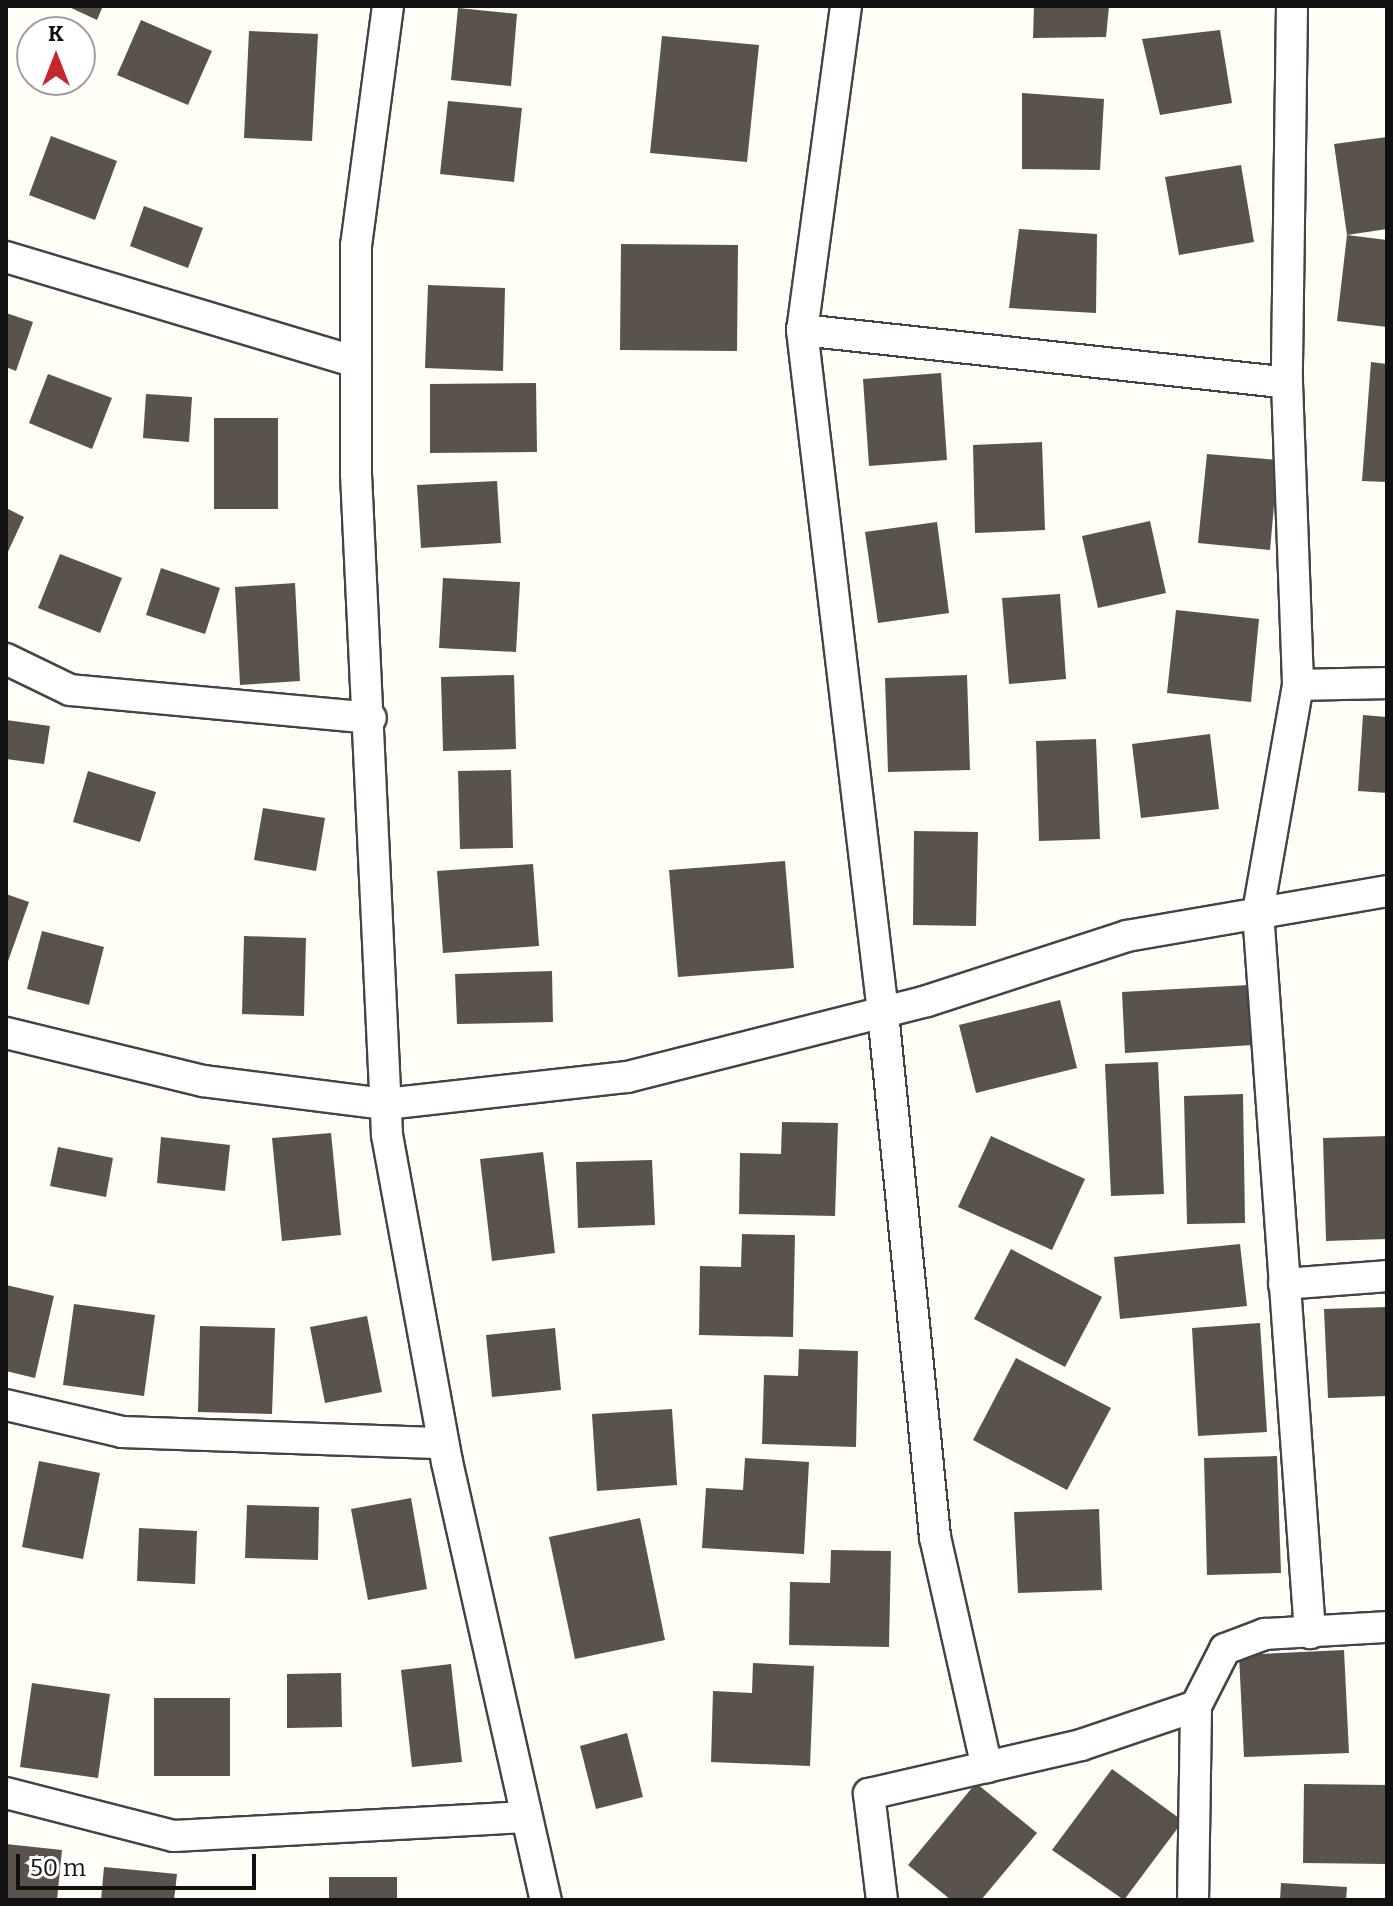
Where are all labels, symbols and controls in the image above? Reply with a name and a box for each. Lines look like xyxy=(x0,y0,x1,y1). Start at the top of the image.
north arrow xyxy=(16,16,96,96)
text: K xyxy=(48,20,64,47)
scale bar xyxy=(20,1838,260,1888)
text: 50 m xyxy=(30,1854,86,1882)

